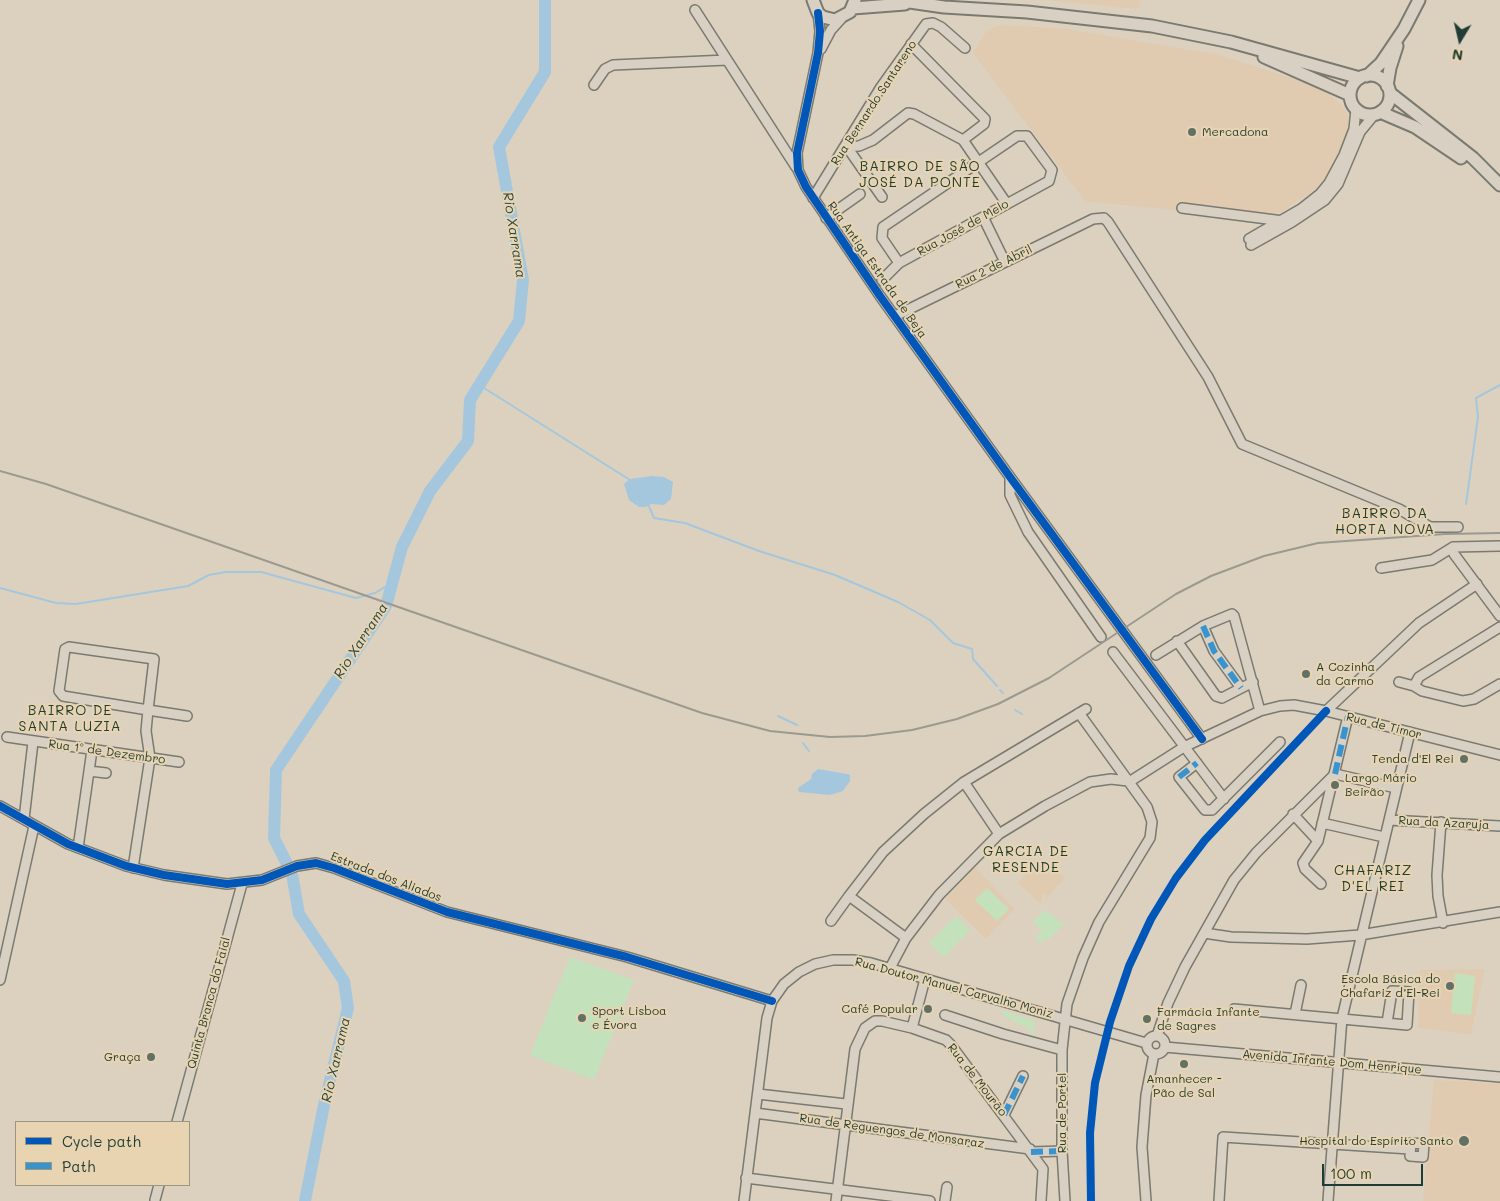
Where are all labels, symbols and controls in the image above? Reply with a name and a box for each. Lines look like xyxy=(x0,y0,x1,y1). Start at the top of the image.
north arrow xyxy=(1435,15,1485,65)
street label: Rua Bernardo Santareno xyxy=(828,38,920,168)
text: N xyxy=(1451,45,1464,66)
place label: Mercadona xyxy=(1202,125,1268,139)
marker: Mercadona xyxy=(1186,126,1198,138)
district label: BAIRRO DE SÃO JOSÉ DA PONTE xyxy=(858,159,982,192)
water label: Rio Xarrama xyxy=(499,191,529,279)
street label: Rua José de Melo xyxy=(915,197,1011,259)
street label: Rua Antiga Estrada de Beja xyxy=(824,199,930,341)
street label: Rua 2 de Abril xyxy=(953,242,1035,292)
district label: BAIRRO DA HORTA NOVA xyxy=(1334,506,1436,538)
water label: Rio Xarrama xyxy=(330,600,392,682)
place label: A Cozinha da Carmo xyxy=(1316,660,1375,688)
marker: A Cozinha da Carmo xyxy=(1300,668,1312,680)
district label: BAIRRO DE SANTA LUZIA xyxy=(17,703,123,736)
street label: Rua de Timor xyxy=(1345,710,1423,742)
street label: Rua 1º de Dezembro xyxy=(48,737,166,767)
place label: Tenda d'El Rei xyxy=(1372,752,1454,766)
marker: Tenda d'El Rei xyxy=(1458,753,1470,765)
place label: Largo Mário Beirão xyxy=(1345,771,1417,799)
marker: Largo Mário Beirão xyxy=(1329,779,1341,791)
street label: Rua da Azaruja xyxy=(1398,813,1490,833)
district label: GARCIA DE RESENDE xyxy=(982,844,1070,876)
street label: Estrada dos Aliados xyxy=(328,849,444,905)
district label: CHAFARIZ D'EL REI xyxy=(1333,863,1413,896)
street label: Quinta Branca do Faial xyxy=(184,936,234,1070)
street label: Rua Doutor Manuel Carvalho Moniz xyxy=(853,955,1055,1021)
place label: Escola Básica do Chafariz d’El-Rei xyxy=(1340,972,1440,1000)
marker: Escola Básica do Chafariz d’El-Rei xyxy=(1444,980,1456,992)
place label: Café Popular xyxy=(842,1002,918,1016)
marker: Café Popular xyxy=(922,1003,934,1015)
place label: Sport Lisboa e Évora xyxy=(592,1004,666,1032)
place label: Farmácia Infante de Sagres xyxy=(1157,1005,1260,1033)
marker: Sport Lisboa e Évora xyxy=(576,1012,588,1024)
marker: Farmácia Infante de Sagres xyxy=(1141,1013,1153,1025)
water label: Rio Xarrama xyxy=(318,1016,354,1104)
street label: Rua de Mourão xyxy=(944,1041,1010,1119)
street label: Avenida Infante Dom Henrique xyxy=(1242,1047,1422,1077)
place label: Graça xyxy=(104,1050,141,1064)
marker: Graça xyxy=(145,1051,157,1063)
marker: Amanhecer - Pão de Sal xyxy=(1178,1058,1190,1070)
place label: Amanhecer - Pão de Sal xyxy=(1146,1072,1222,1100)
street label: Rua de Portel xyxy=(1055,1073,1069,1153)
street label: Rua de Reguengos de Monsaraz xyxy=(799,1111,985,1151)
legend xyxy=(15,1121,190,1186)
text: Cycle path xyxy=(62,1131,141,1151)
place label: Hospital do Espírito Santo xyxy=(1299,1134,1453,1148)
marker: Hospital do Espírito Santo xyxy=(1457,1134,1471,1148)
scale bar xyxy=(1325,1154,1426,1186)
text: Path xyxy=(62,1156,96,1176)
text: 100 m xyxy=(1330,1163,1372,1183)

